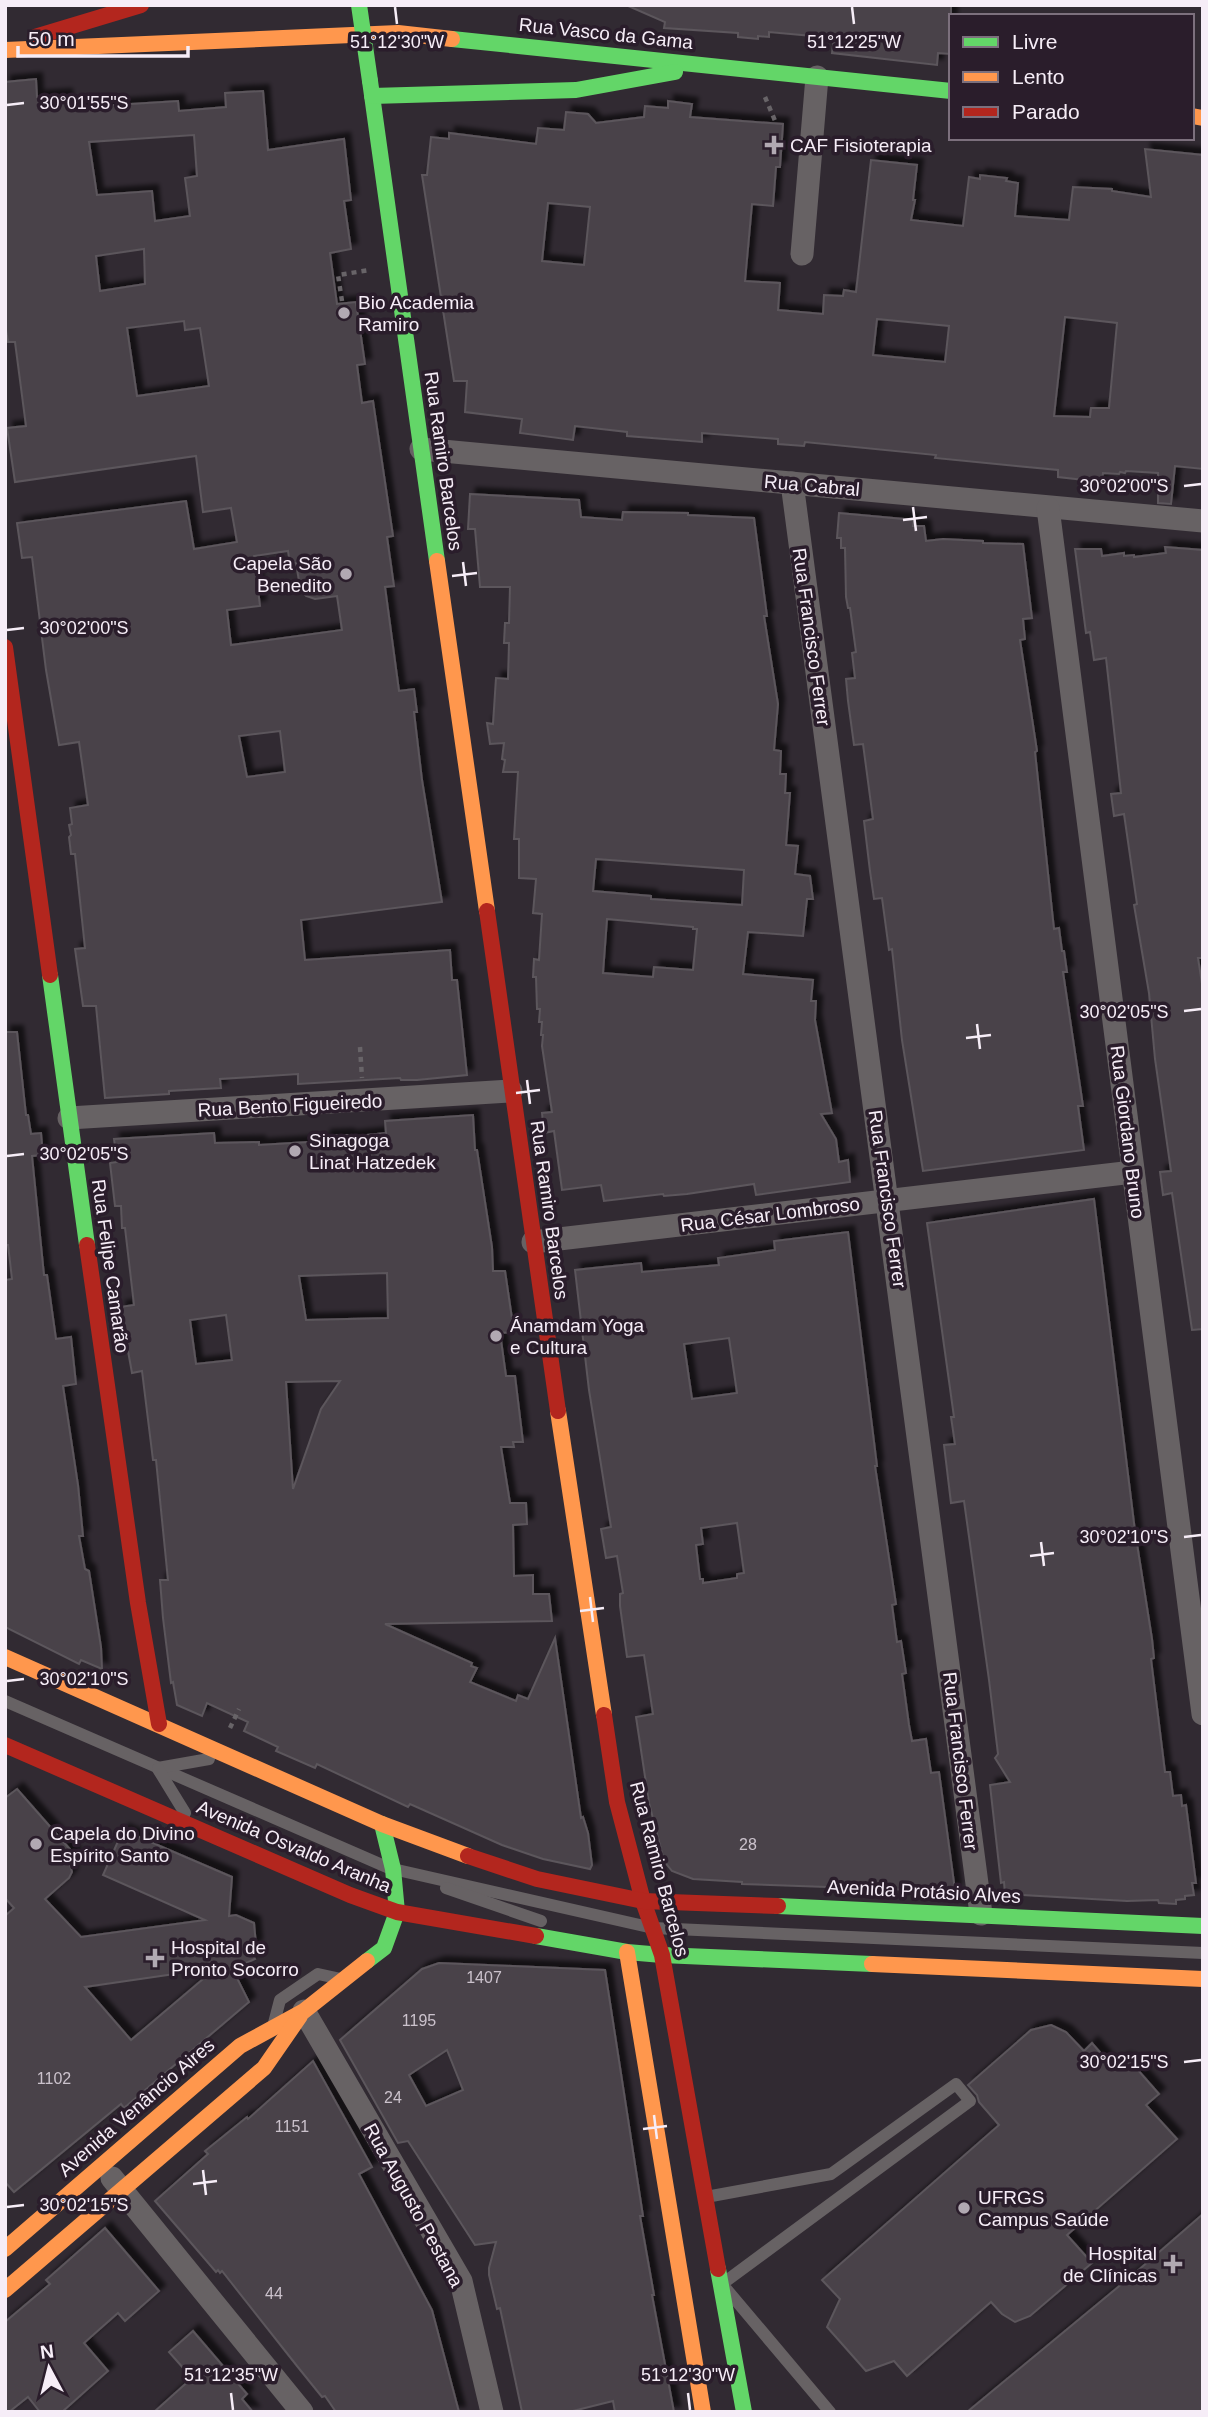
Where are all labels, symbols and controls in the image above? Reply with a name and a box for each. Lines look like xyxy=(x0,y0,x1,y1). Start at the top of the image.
scale bar xyxy=(18,14,187,58)
street label: Rua Vasco da Gama xyxy=(518,14,694,53)
legend xyxy=(949,14,1194,140)
text: 50 m xyxy=(28,27,75,50)
text: Livre xyxy=(1012,30,1058,53)
text: 51°12'30"W xyxy=(350,32,444,52)
text: 51°12'25"W xyxy=(807,32,901,52)
text: Lento xyxy=(1012,65,1065,88)
text: 30°01'55"S xyxy=(39,93,129,113)
text: Parado xyxy=(1012,100,1080,123)
marker: CAF Fisioterapia xyxy=(764,135,784,155)
place label: CAF Fisioterapia xyxy=(790,135,932,156)
place label: Bio Academia Ramiro xyxy=(358,292,475,335)
marker: Bio Academia Ramiro xyxy=(336,305,352,321)
street label: Rua Ramiro Barcelos xyxy=(421,370,466,552)
street label: Rua Cabral xyxy=(763,471,861,500)
text: 30°02'00"S xyxy=(1079,476,1169,496)
street label: Rua Francisco Ferrer xyxy=(789,547,834,728)
place label: Capela São Benedito xyxy=(233,553,332,596)
marker: Capela São Benedito xyxy=(338,566,354,582)
text: 30°02'00"S xyxy=(39,618,129,638)
text: 30°02'05"S xyxy=(1079,1002,1169,1022)
street label: Rua Giordano Bruno xyxy=(1106,1044,1149,1220)
street label: Rua Bento Figueiredo xyxy=(197,1090,383,1121)
street label: Rua Francisco Ferrer xyxy=(865,1109,910,1290)
street label: Rua Ramiro Barcelos xyxy=(527,1119,572,1301)
place label: Sinagoga Linat Hatzedek xyxy=(309,1130,436,1173)
marker: Sinagoga Linat Hatzedek xyxy=(287,1143,303,1159)
text: 30°02'05"S xyxy=(39,1144,129,1164)
street label: Rua Felipe Camarão xyxy=(88,1178,133,1354)
street label: Rua César Lombroso xyxy=(679,1193,861,1236)
place label: Ánamdam Yoga e Cultura xyxy=(510,1315,645,1358)
marker: Ánamdam Yoga e Cultura xyxy=(488,1328,504,1344)
text: 30°02'10"S xyxy=(1079,1527,1169,1547)
text: 30°02'10"S xyxy=(39,1669,129,1689)
street label: Rua Francisco Ferrer xyxy=(939,1671,982,1852)
street label: Rua Ramiro Barcelos xyxy=(626,1779,693,1959)
street label: Avenida Osvaldo Aranha xyxy=(194,1796,394,1897)
place label: Capela do Divino Espírito Santo xyxy=(50,1823,195,1866)
marker: Capela do Divino Espírito Santo xyxy=(28,1836,44,1852)
house number: 28 xyxy=(739,1836,757,1853)
street label: Avenida Protásio Alves xyxy=(827,1876,1021,1907)
place label: Hospital de Pronto Socorro xyxy=(171,1937,299,1980)
marker: Hospital de Pronto Socorro xyxy=(145,1948,165,1968)
house number: 1407 xyxy=(466,1969,502,1986)
house number: 1195 xyxy=(402,2012,436,2029)
street label: Avenida Venâncio Aires xyxy=(54,2034,218,2181)
text: 30°02'15"S xyxy=(1079,2052,1169,2072)
house number: 1102 xyxy=(37,2070,71,2087)
house number: 24 xyxy=(384,2089,402,2106)
house number: 1151 xyxy=(275,2118,309,2135)
street label: Rua Augusto Pestana xyxy=(360,2120,468,2291)
place label: UFRGS Campus Saúde xyxy=(978,2187,1109,2230)
text: 30°02'15"S xyxy=(39,2195,129,2215)
marker: UFRGS Campus Saúde xyxy=(956,2200,972,2216)
place label: Hospital de Clínicas xyxy=(1063,2243,1157,2286)
marker: Hospital de Clínicas xyxy=(1163,2254,1183,2274)
house number: 44 xyxy=(265,2285,283,2302)
north arrow xyxy=(14,2333,84,2403)
text: N xyxy=(39,2340,55,2363)
text: 51°12'35"W xyxy=(184,2365,278,2385)
text: 51°12'30"W xyxy=(641,2365,735,2385)

